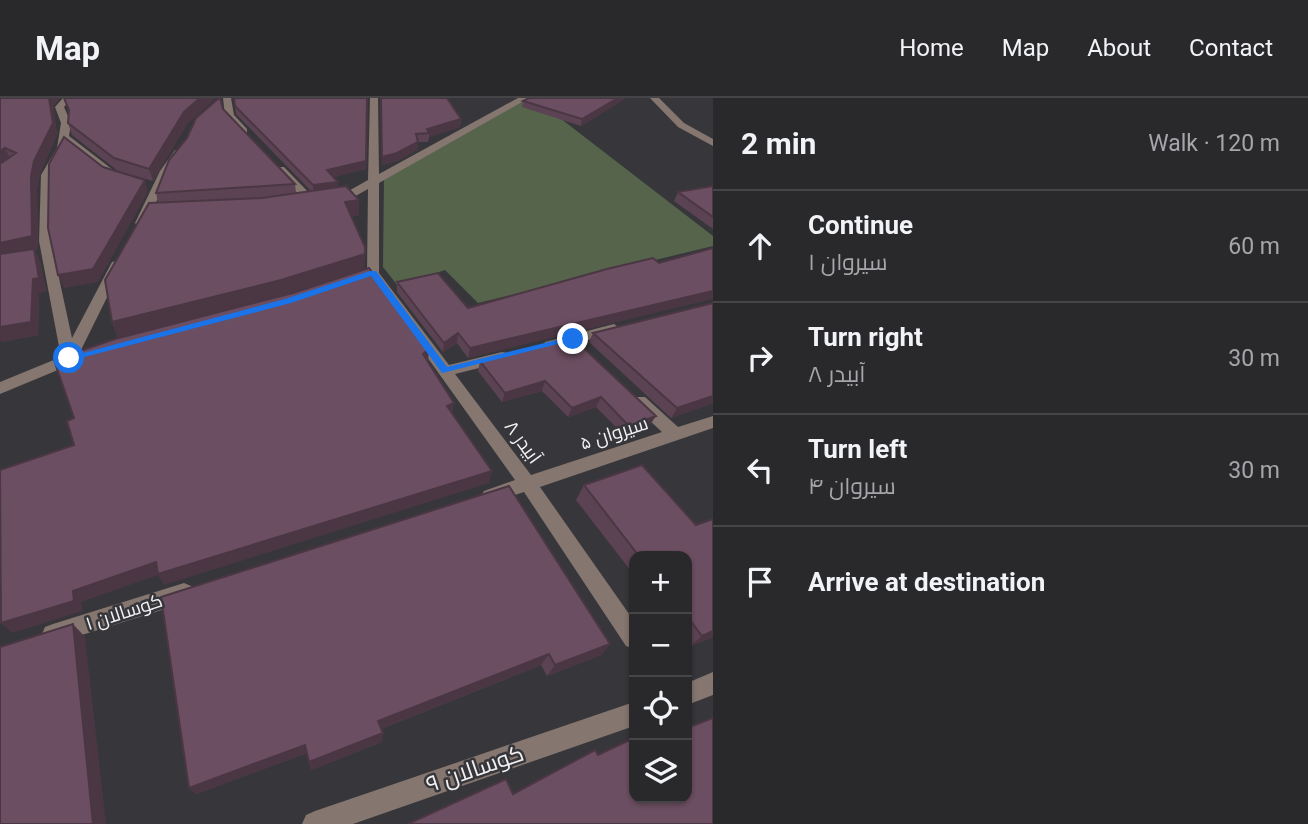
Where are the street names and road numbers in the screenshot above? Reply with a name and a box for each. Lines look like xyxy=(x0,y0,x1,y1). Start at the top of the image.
street label: سیروان ۵ xyxy=(577,411,651,455)
street label: آبیدر ۸ xyxy=(500,416,546,468)
street label: کوسالان ۱ xyxy=(83,589,165,635)
street label: کوسالان ۹ xyxy=(423,740,527,798)

